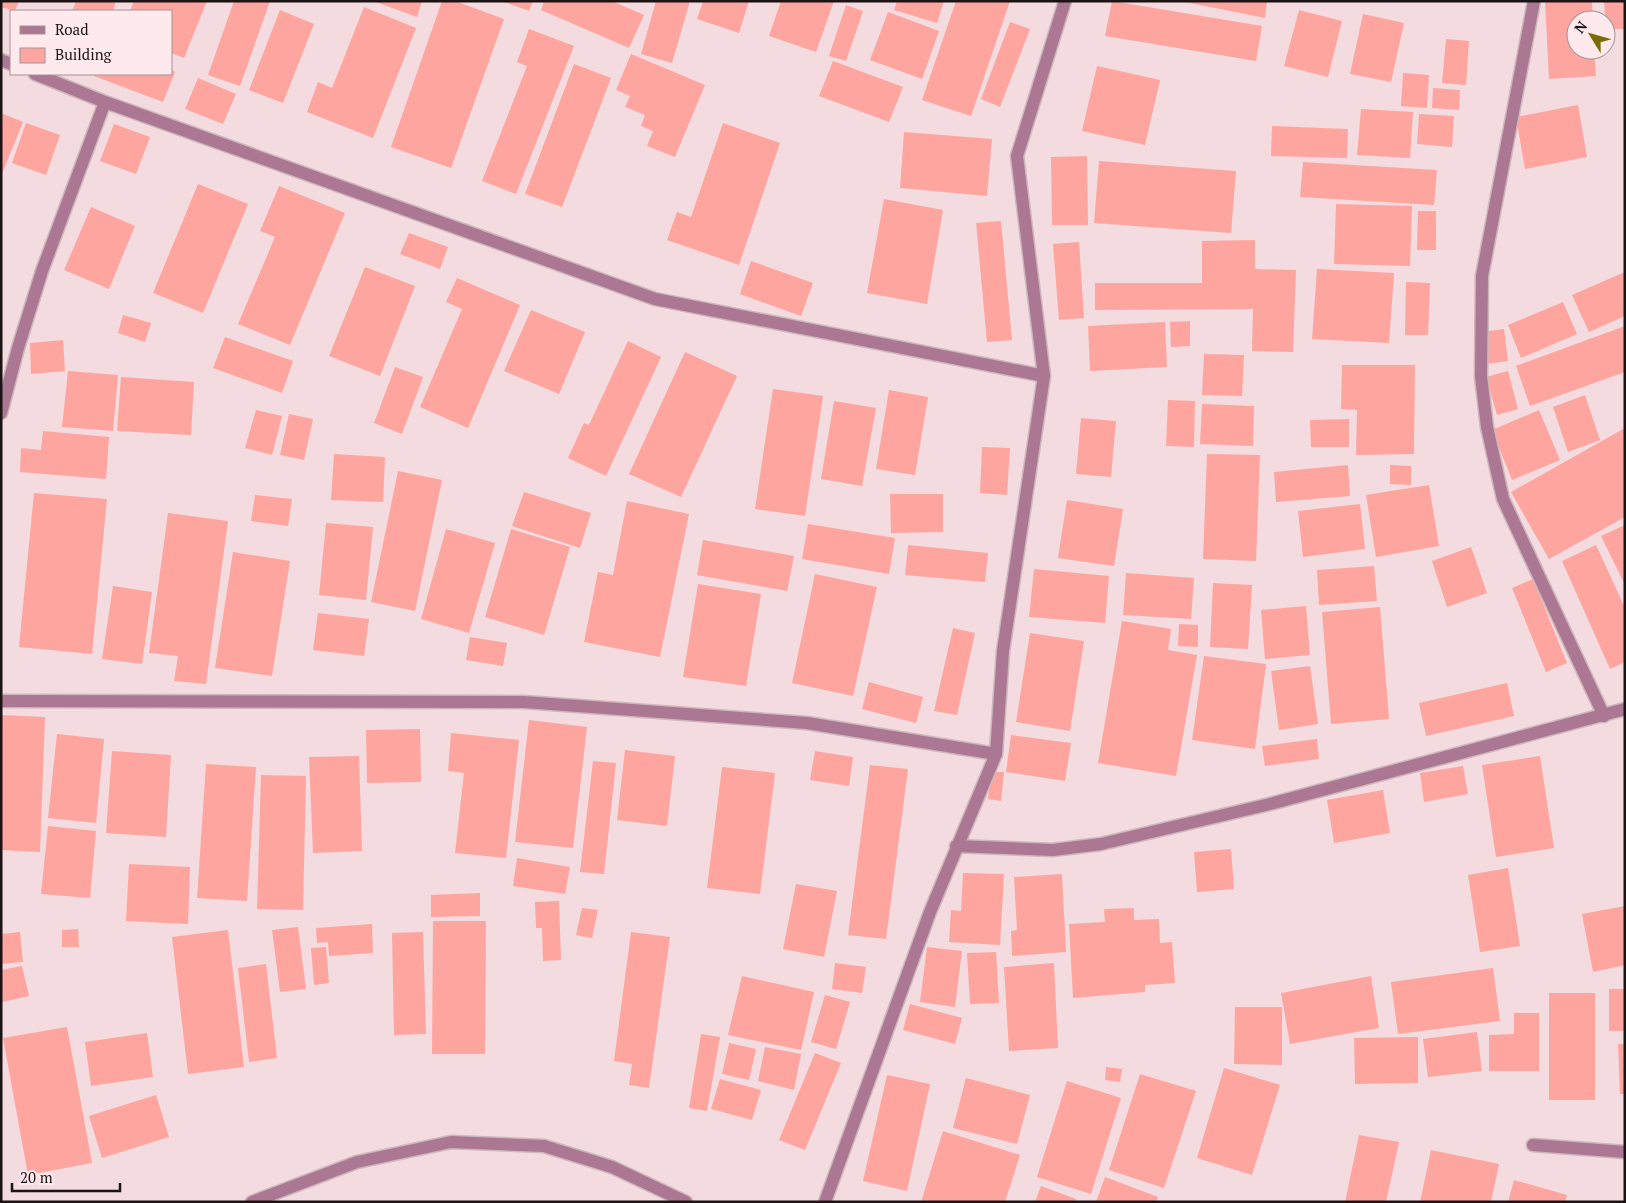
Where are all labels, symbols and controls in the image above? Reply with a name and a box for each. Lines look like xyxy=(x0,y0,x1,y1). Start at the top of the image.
legend xyxy=(10,10,172,75)
north arrow xyxy=(1566,10,1616,60)
text: N xyxy=(1569,17,1591,37)
text: Road xyxy=(55,19,88,39)
text: Building xyxy=(55,44,113,64)
scale bar xyxy=(12,1160,120,1192)
text: 20 m xyxy=(20,1167,53,1187)

